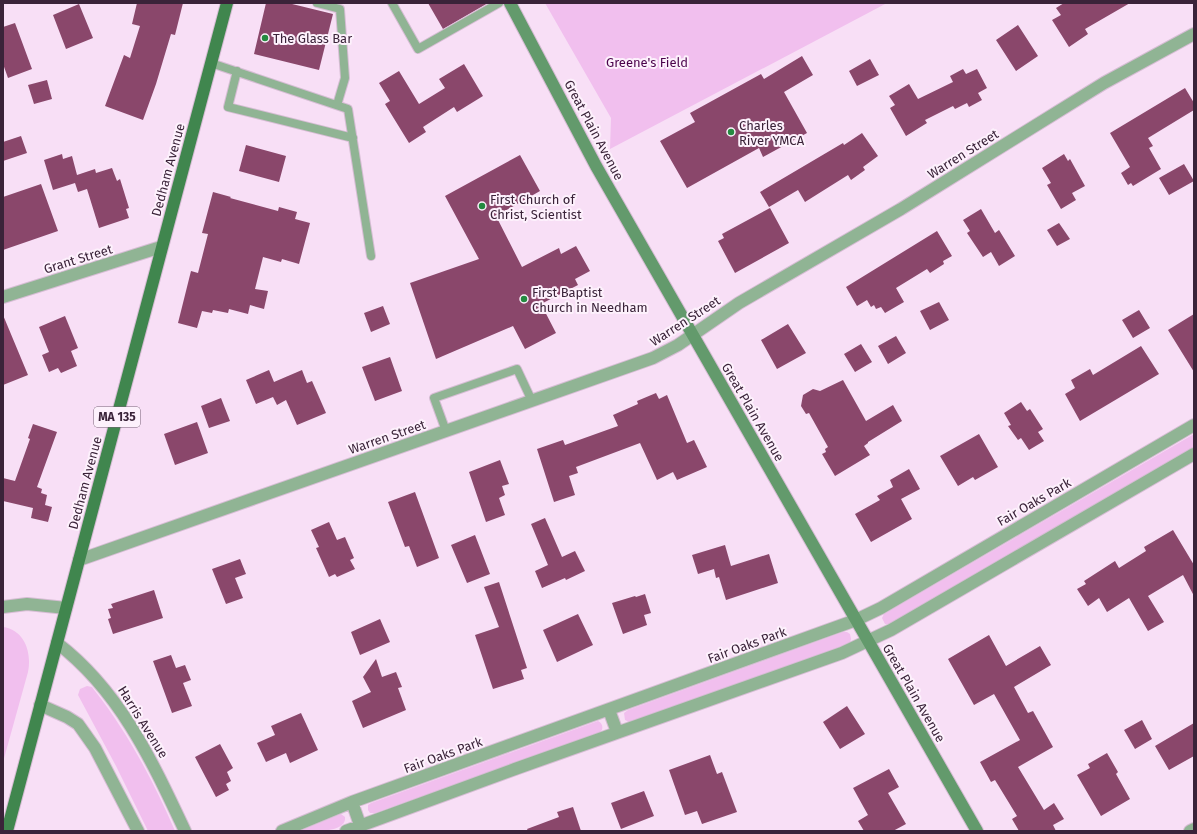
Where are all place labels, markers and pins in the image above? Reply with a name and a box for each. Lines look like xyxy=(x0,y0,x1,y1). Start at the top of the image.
place label: The Glass Bar xyxy=(273,31,352,46)
marker: The Glass Bar xyxy=(260,33,270,43)
place label: Charles River YMCA xyxy=(739,118,805,148)
marker: Charles River YMCA xyxy=(726,127,736,137)
place label: First Church of Christ, Scientist xyxy=(490,192,582,222)
marker: First Church of Christ, Scientist xyxy=(477,201,487,211)
place label: First Baptist Church in Needham xyxy=(532,285,648,315)
marker: First Baptist Church in Needham xyxy=(519,294,529,304)

